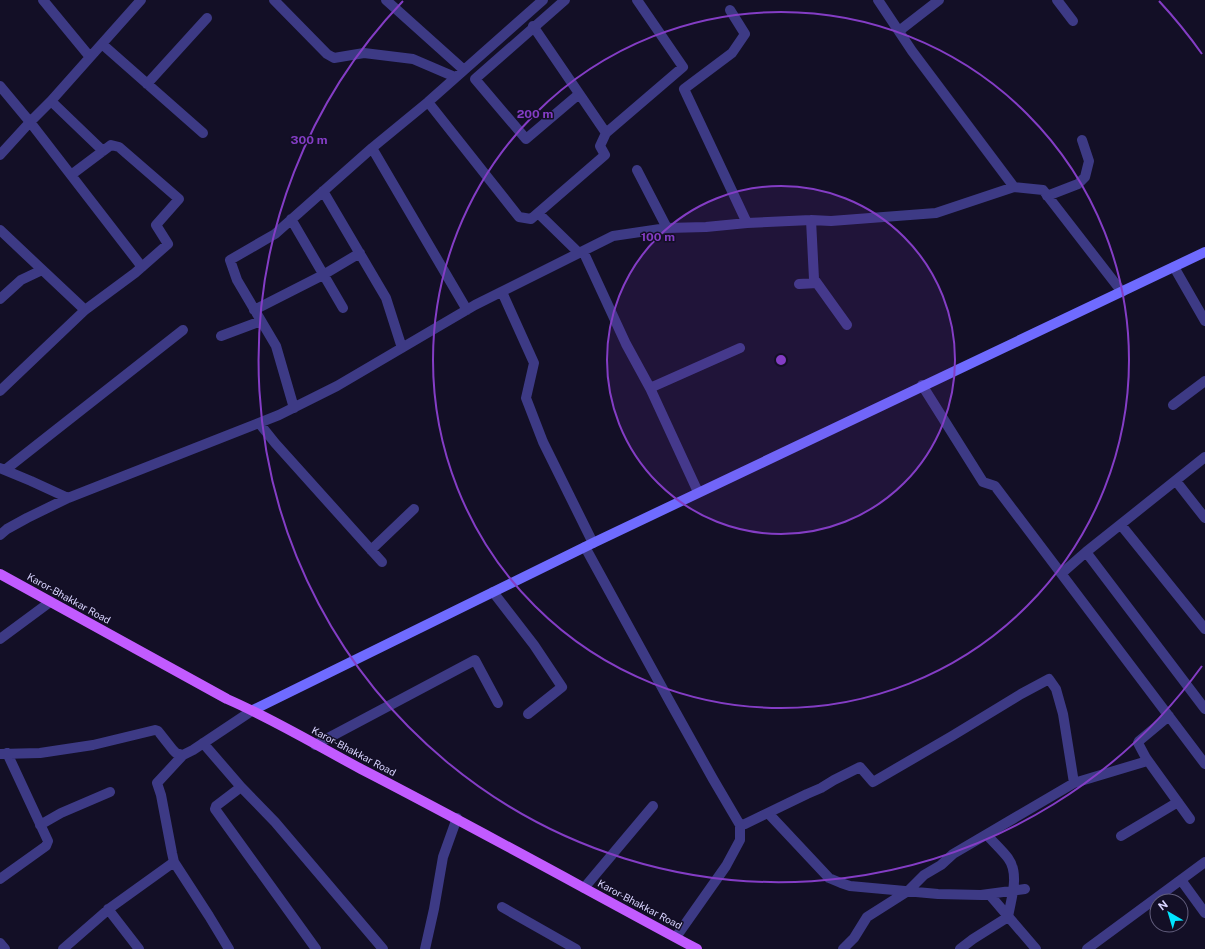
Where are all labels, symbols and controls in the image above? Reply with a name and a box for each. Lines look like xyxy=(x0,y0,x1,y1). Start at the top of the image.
text: 200 m xyxy=(517,107,553,121)
text: 300 m xyxy=(291,133,328,147)
text: 100 m xyxy=(641,230,675,244)
centre of rings xyxy=(774,353,788,367)
street label: Karor-Bhakkar Road xyxy=(25,570,113,626)
street label: Karor-Bhakkar Road xyxy=(310,724,398,778)
street label: Karor-Bhakkar Road xyxy=(596,877,684,931)
north arrow xyxy=(1149,893,1189,933)
text: N xyxy=(1156,898,1170,912)

